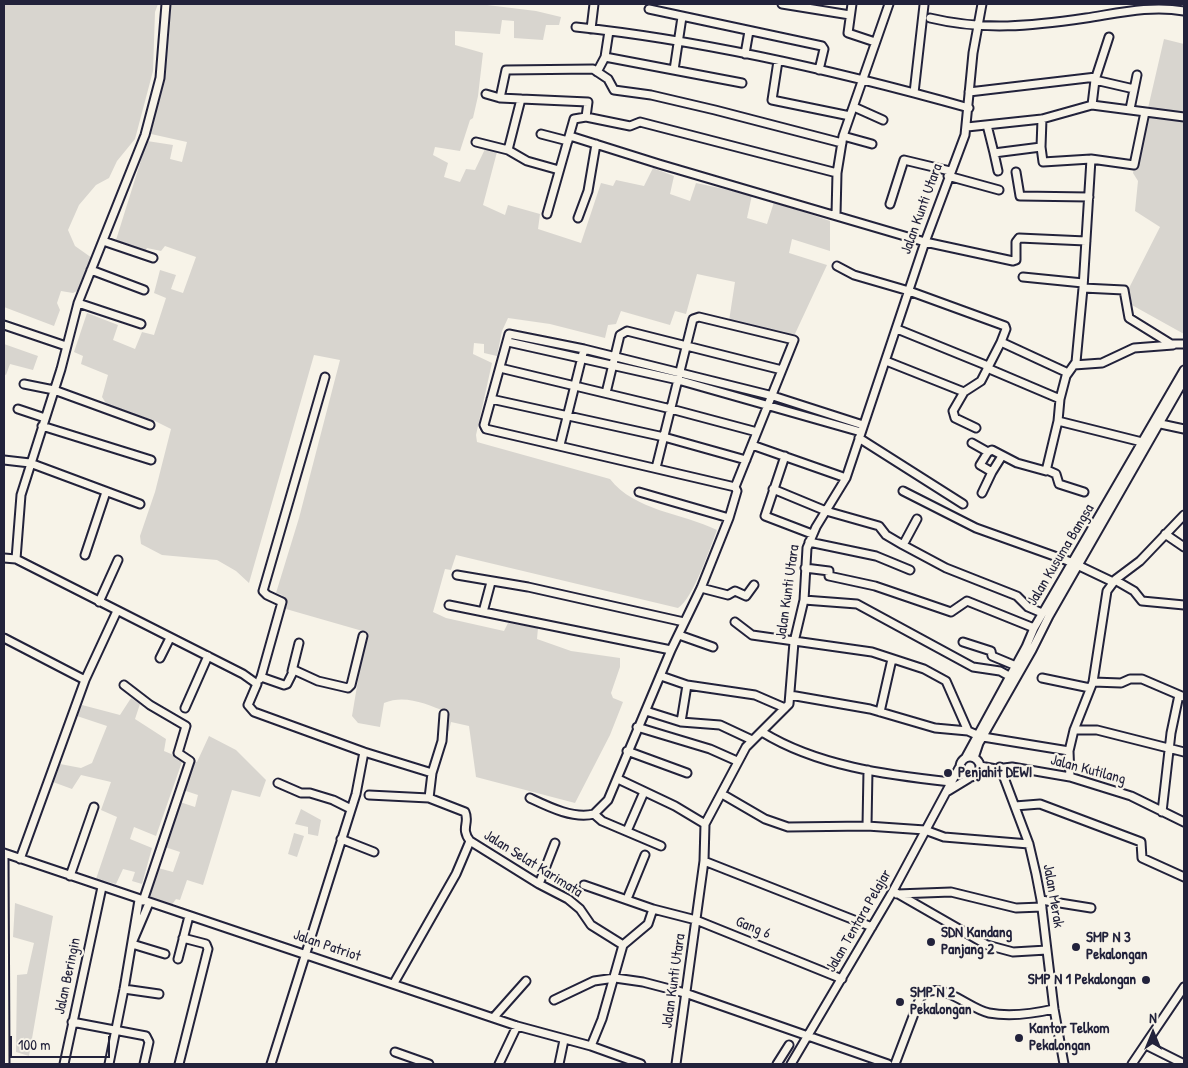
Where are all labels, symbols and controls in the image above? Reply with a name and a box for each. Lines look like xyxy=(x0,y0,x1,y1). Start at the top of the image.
street label: Jalan Kunti Utara xyxy=(897,161,947,257)
street label: Jalan Kusuma Bangsa xyxy=(1024,501,1098,609)
street label: Jalan Kunti Utara xyxy=(772,544,804,640)
street label: Jalan Kutilang xyxy=(1048,751,1128,789)
place label: Penjahit DEWI xyxy=(958,764,1032,782)
marker: Penjahit DEWI xyxy=(942,767,954,779)
street label: Jalan Selat Karimata xyxy=(480,826,586,902)
street label: Jalan Merak xyxy=(1039,863,1067,929)
street label: Jalan Tentara Pelajar xyxy=(822,866,896,976)
street label: Gang 6 xyxy=(733,913,773,943)
place label: SDN Kandang Panjang 2 xyxy=(941,924,1012,959)
street label: Jalan Patriot xyxy=(291,926,363,966)
place label: SMP N 3 Pekalongan xyxy=(1086,929,1147,964)
street label: Jalan Kunti Utara xyxy=(658,933,690,1029)
street label: Jalan Beringin xyxy=(51,936,85,1016)
marker: SDN Kandang Panjang 2 xyxy=(925,936,937,948)
marker: SMP N 3 Pekalongan xyxy=(1070,941,1082,953)
place label: SMP N 1 Pekalongan xyxy=(1028,971,1136,989)
marker: SMP N 1 Pekalongan xyxy=(1140,974,1152,986)
place label: SMP N 2 Pekalongan xyxy=(910,984,971,1019)
marker: SMP N 2 Pekalongan xyxy=(894,996,906,1008)
north arrow xyxy=(1128,1008,1178,1058)
text: N xyxy=(1149,1008,1157,1027)
place label: Kantor Telkom Pekalongan xyxy=(1029,1020,1109,1055)
scale bar xyxy=(12,1026,112,1058)
marker: Kantor Telkom Pekalongan xyxy=(1013,1032,1025,1044)
text: 100 m xyxy=(18,1034,51,1055)

